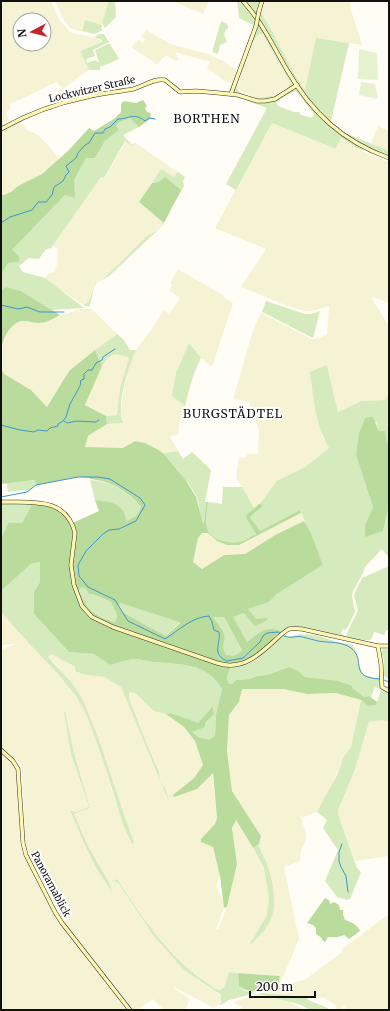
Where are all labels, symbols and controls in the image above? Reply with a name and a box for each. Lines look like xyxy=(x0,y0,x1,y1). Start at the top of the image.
north arrow xyxy=(12,12,52,52)
text: N xyxy=(15,28,30,38)
street label: Lockwitzer Straße xyxy=(48,73,136,105)
district label: BORTHEN xyxy=(174,111,240,126)
district label: BURGSTÄDTEL xyxy=(183,406,283,421)
street label: Panoramablick xyxy=(28,849,74,920)
scale bar xyxy=(250,973,315,999)
text: 200 m xyxy=(256,979,293,994)

